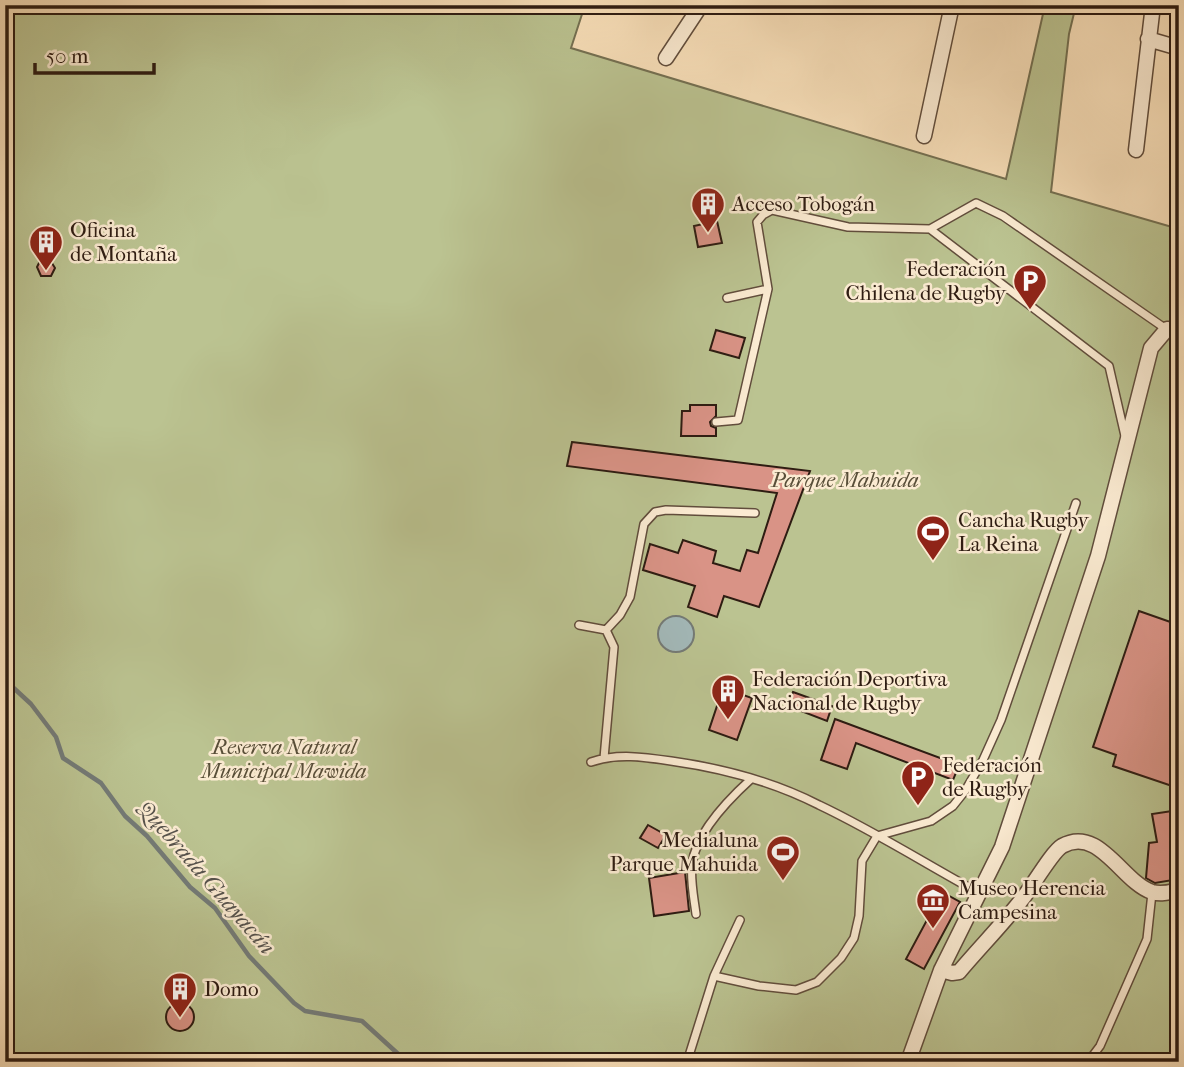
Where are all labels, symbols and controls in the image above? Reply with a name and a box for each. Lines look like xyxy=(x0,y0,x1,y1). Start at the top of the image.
scale bar xyxy=(35,32,154,76)
text: 50 m xyxy=(46,44,89,68)
building icon: Acceso Tobogán xyxy=(689,185,727,234)
place label: Acceso Tobogán xyxy=(731,192,875,216)
place label: Oficina de Montaña xyxy=(70,218,177,266)
building icon: Oficina de Montaña xyxy=(27,223,65,272)
place label: Federación Chilena de Rugby xyxy=(846,257,1007,305)
parking icon: Federación Chilena de Rugby xyxy=(1011,262,1049,311)
park label: Parque Mahuida xyxy=(770,468,919,492)
place label: Cancha Rugby La Reina xyxy=(958,508,1090,556)
sports icon: Cancha Rugby La Reina xyxy=(914,513,952,562)
place label: Federación Deportiva Nacional de Rugby xyxy=(752,667,948,715)
building icon: Federación Deportiva Nacional de Rugby xyxy=(709,672,747,721)
park label: Reserva Natural Municipal Mawida xyxy=(199,735,367,783)
place label: Federación de Rugby xyxy=(942,753,1042,801)
parking icon: Federación de Rugby xyxy=(899,758,937,807)
water label: Quebrada Guayacán xyxy=(132,794,281,960)
place label: Medialuna Parque Mahuida xyxy=(610,828,758,876)
sports icon: Medialuna Parque Mahuida xyxy=(764,833,802,882)
place label: Museo Herencia Campesina xyxy=(958,876,1106,924)
museum icon: Museo Herencia Campesina xyxy=(914,881,952,930)
building icon: Domo xyxy=(161,970,199,1019)
place label: Domo xyxy=(204,977,259,1001)

